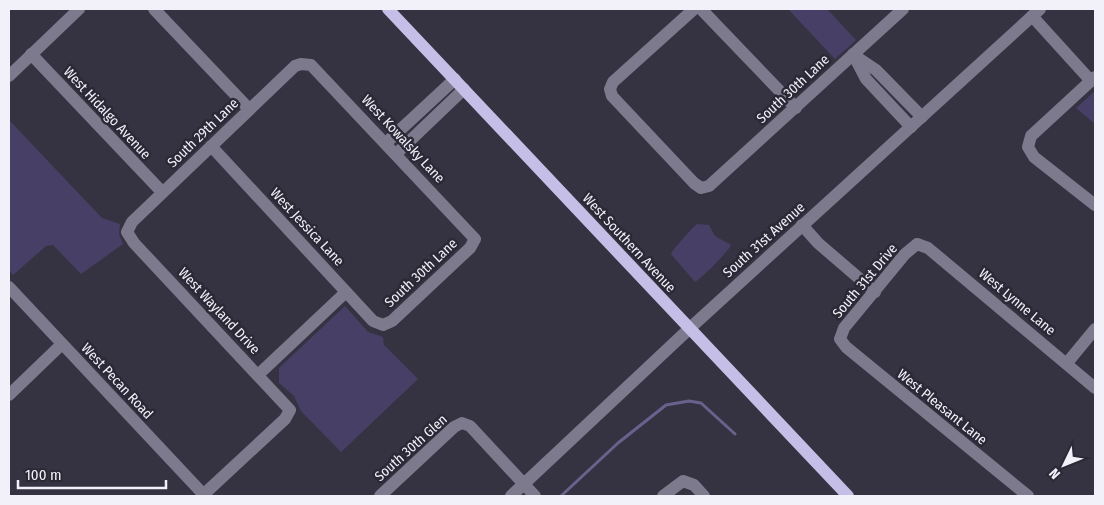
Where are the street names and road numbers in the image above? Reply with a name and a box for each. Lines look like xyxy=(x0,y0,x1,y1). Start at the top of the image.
street label: South 30th Lane xyxy=(753,51,833,127)
street label: West Hidalgo Avenue xyxy=(60,63,154,163)
street label: West Kowalsky Lane xyxy=(358,91,448,187)
street label: South 29th Lane xyxy=(164,95,242,171)
street label: West Jessica Lane xyxy=(267,184,348,270)
street label: West Southern Avenue xyxy=(579,190,679,296)
street label: South 31st Avenue xyxy=(720,199,808,281)
street label: South 30th Lane xyxy=(381,235,461,311)
street label: South 31st Drive xyxy=(829,240,901,322)
street label: West Wayland Drive xyxy=(174,264,264,358)
street label: West Lynne Lane xyxy=(975,265,1059,339)
street label: West Pecan Road xyxy=(78,340,156,422)
street label: West Pleasant Lane xyxy=(894,366,990,448)
street label: South 30th Glen xyxy=(371,411,451,485)

